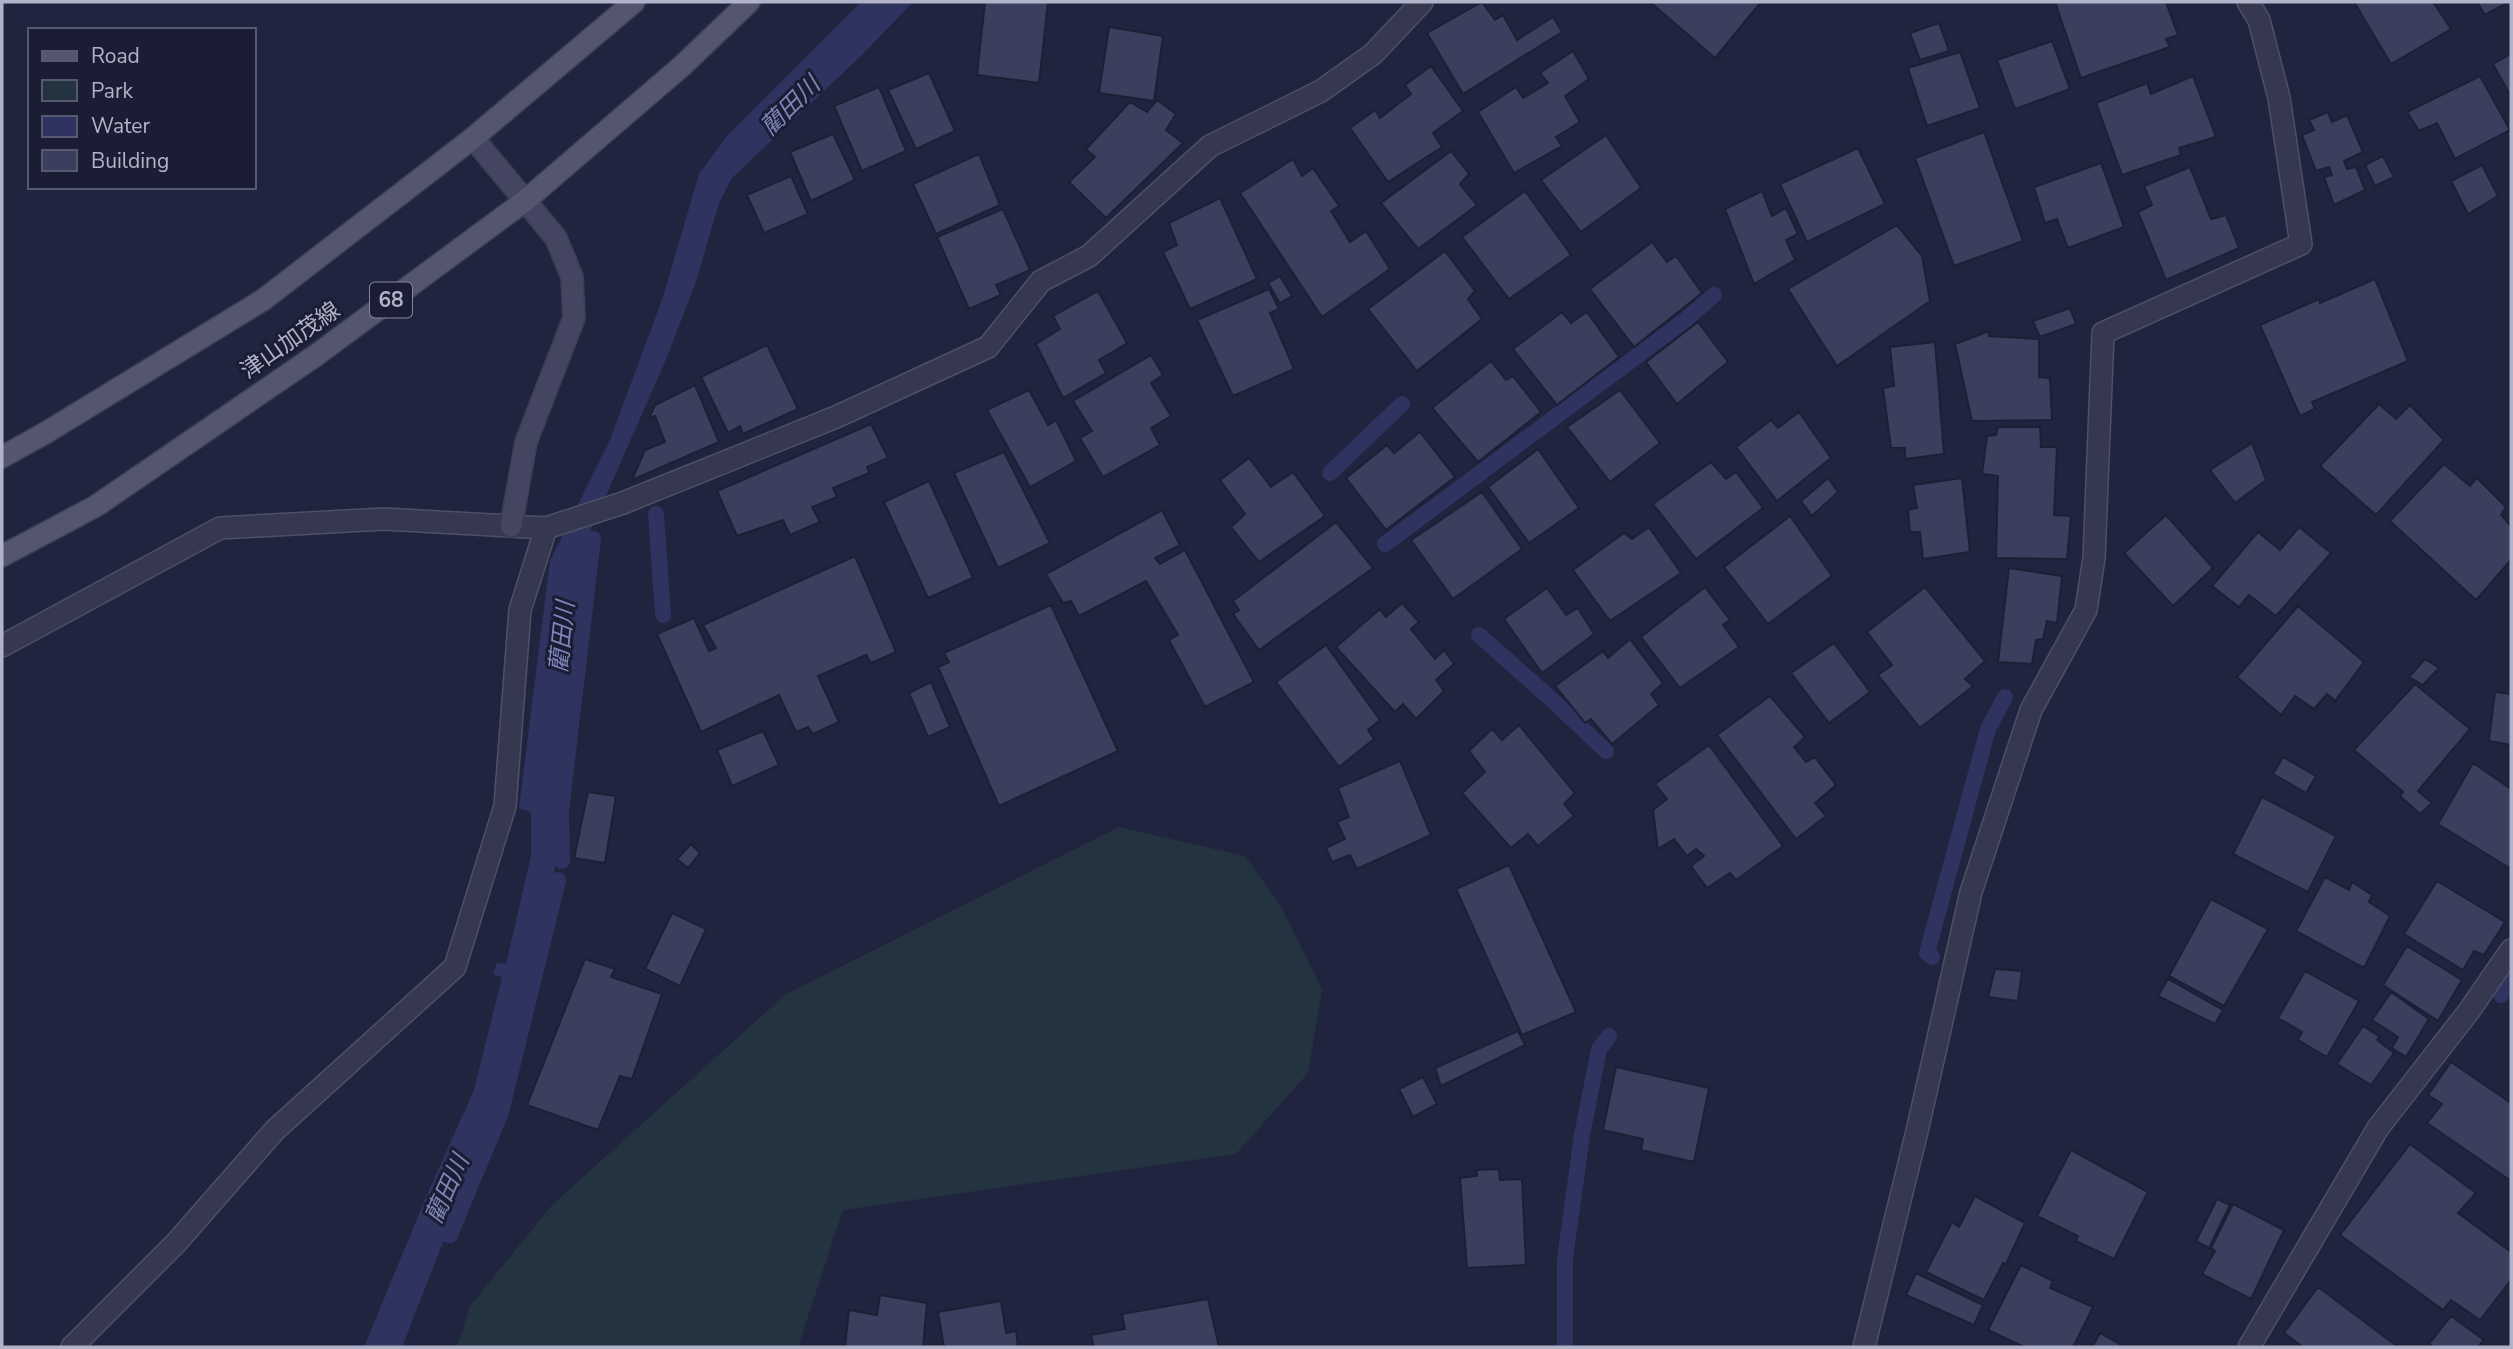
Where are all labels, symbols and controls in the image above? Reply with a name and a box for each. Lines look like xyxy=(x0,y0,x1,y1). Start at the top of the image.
legend xyxy=(28,28,256,189)
text: Road xyxy=(91,42,140,70)
water label: 藺田川 xyxy=(753,67,829,143)
text: Park xyxy=(91,77,133,105)
text: Water xyxy=(91,112,150,140)
text: Building xyxy=(91,147,169,175)
road number: 68 xyxy=(370,282,412,318)
street label: 津山加茂線 xyxy=(234,295,346,386)
water label: 藺田川 xyxy=(542,597,582,674)
water label: 藺田川 xyxy=(418,1147,477,1228)

